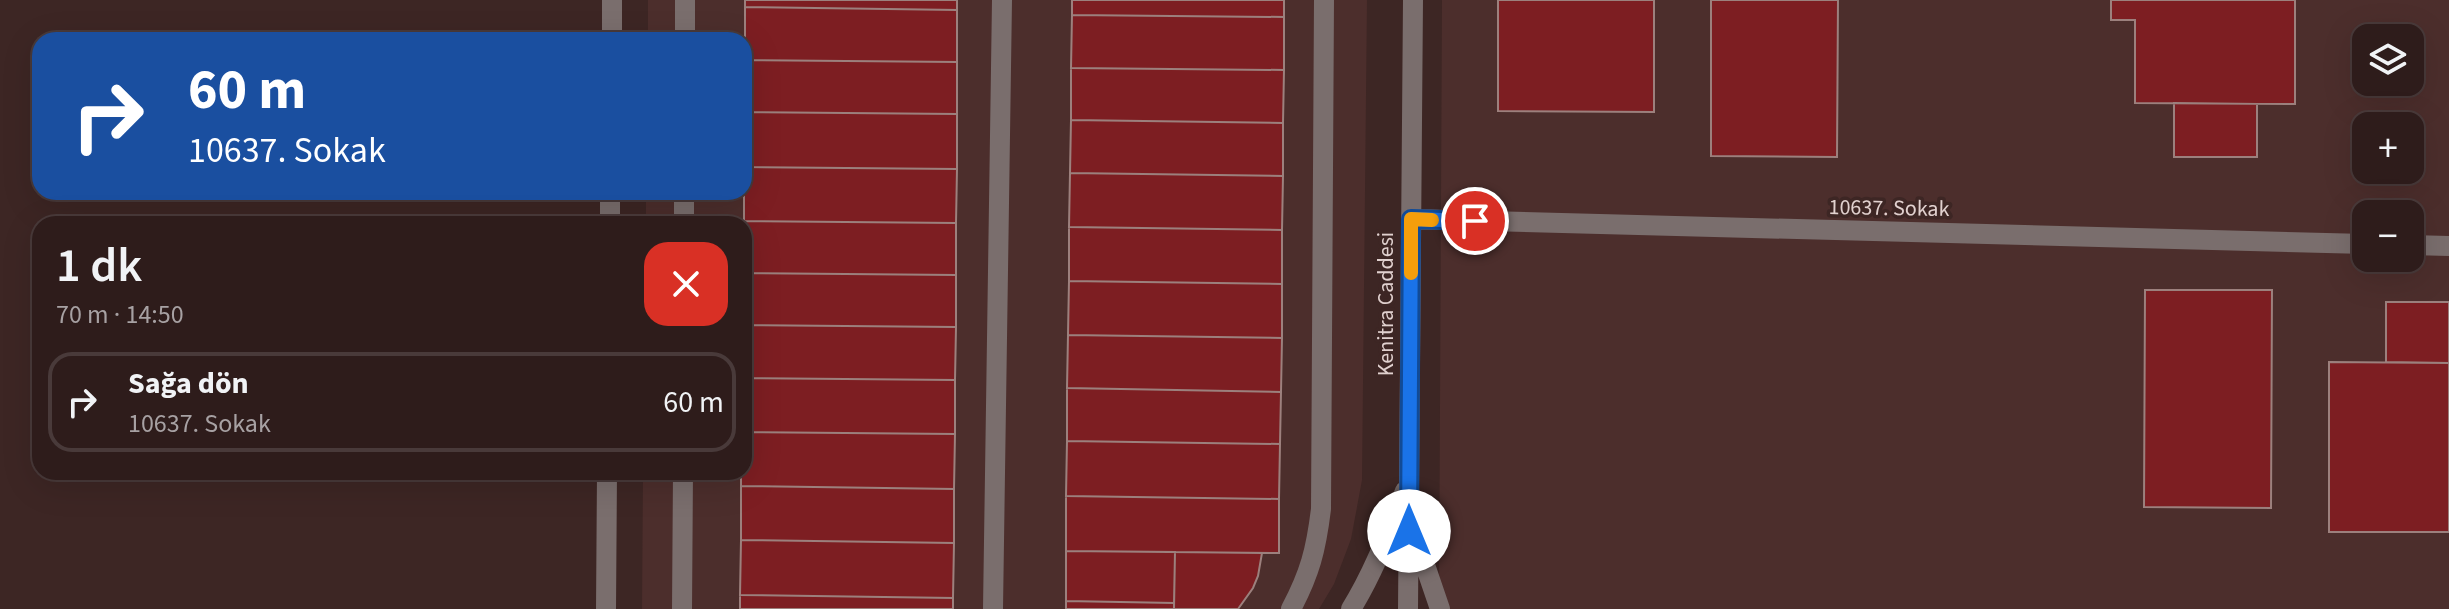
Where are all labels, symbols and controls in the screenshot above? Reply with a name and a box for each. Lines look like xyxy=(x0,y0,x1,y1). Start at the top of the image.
map controls xyxy=(2352,24,2424,272)
button: layers xyxy=(2352,24,2424,96)
text: 60 m xyxy=(188,51,306,130)
icon: right xyxy=(56,64,160,168)
button: + xyxy=(2352,112,2424,184)
text: 10637. Sokak xyxy=(188,125,386,176)
pin xyxy=(1441,187,1509,255)
street label: 10637. Sokak xyxy=(1828,191,1950,225)
icon: arrive xyxy=(1453,199,1497,243)
button: − xyxy=(2352,200,2424,272)
text: 1 dk xyxy=(56,232,142,300)
street label: Kenitra Caddesi xyxy=(1370,232,1402,376)
button: close xyxy=(644,242,728,326)
text: 70 m · 14:50 xyxy=(56,296,184,333)
text: Sağa dön xyxy=(128,362,249,405)
icon: right xyxy=(60,380,104,424)
text: 60 m xyxy=(663,381,724,424)
text: 10637. Sokak xyxy=(128,405,271,442)
position arrow xyxy=(1367,489,1451,573)

